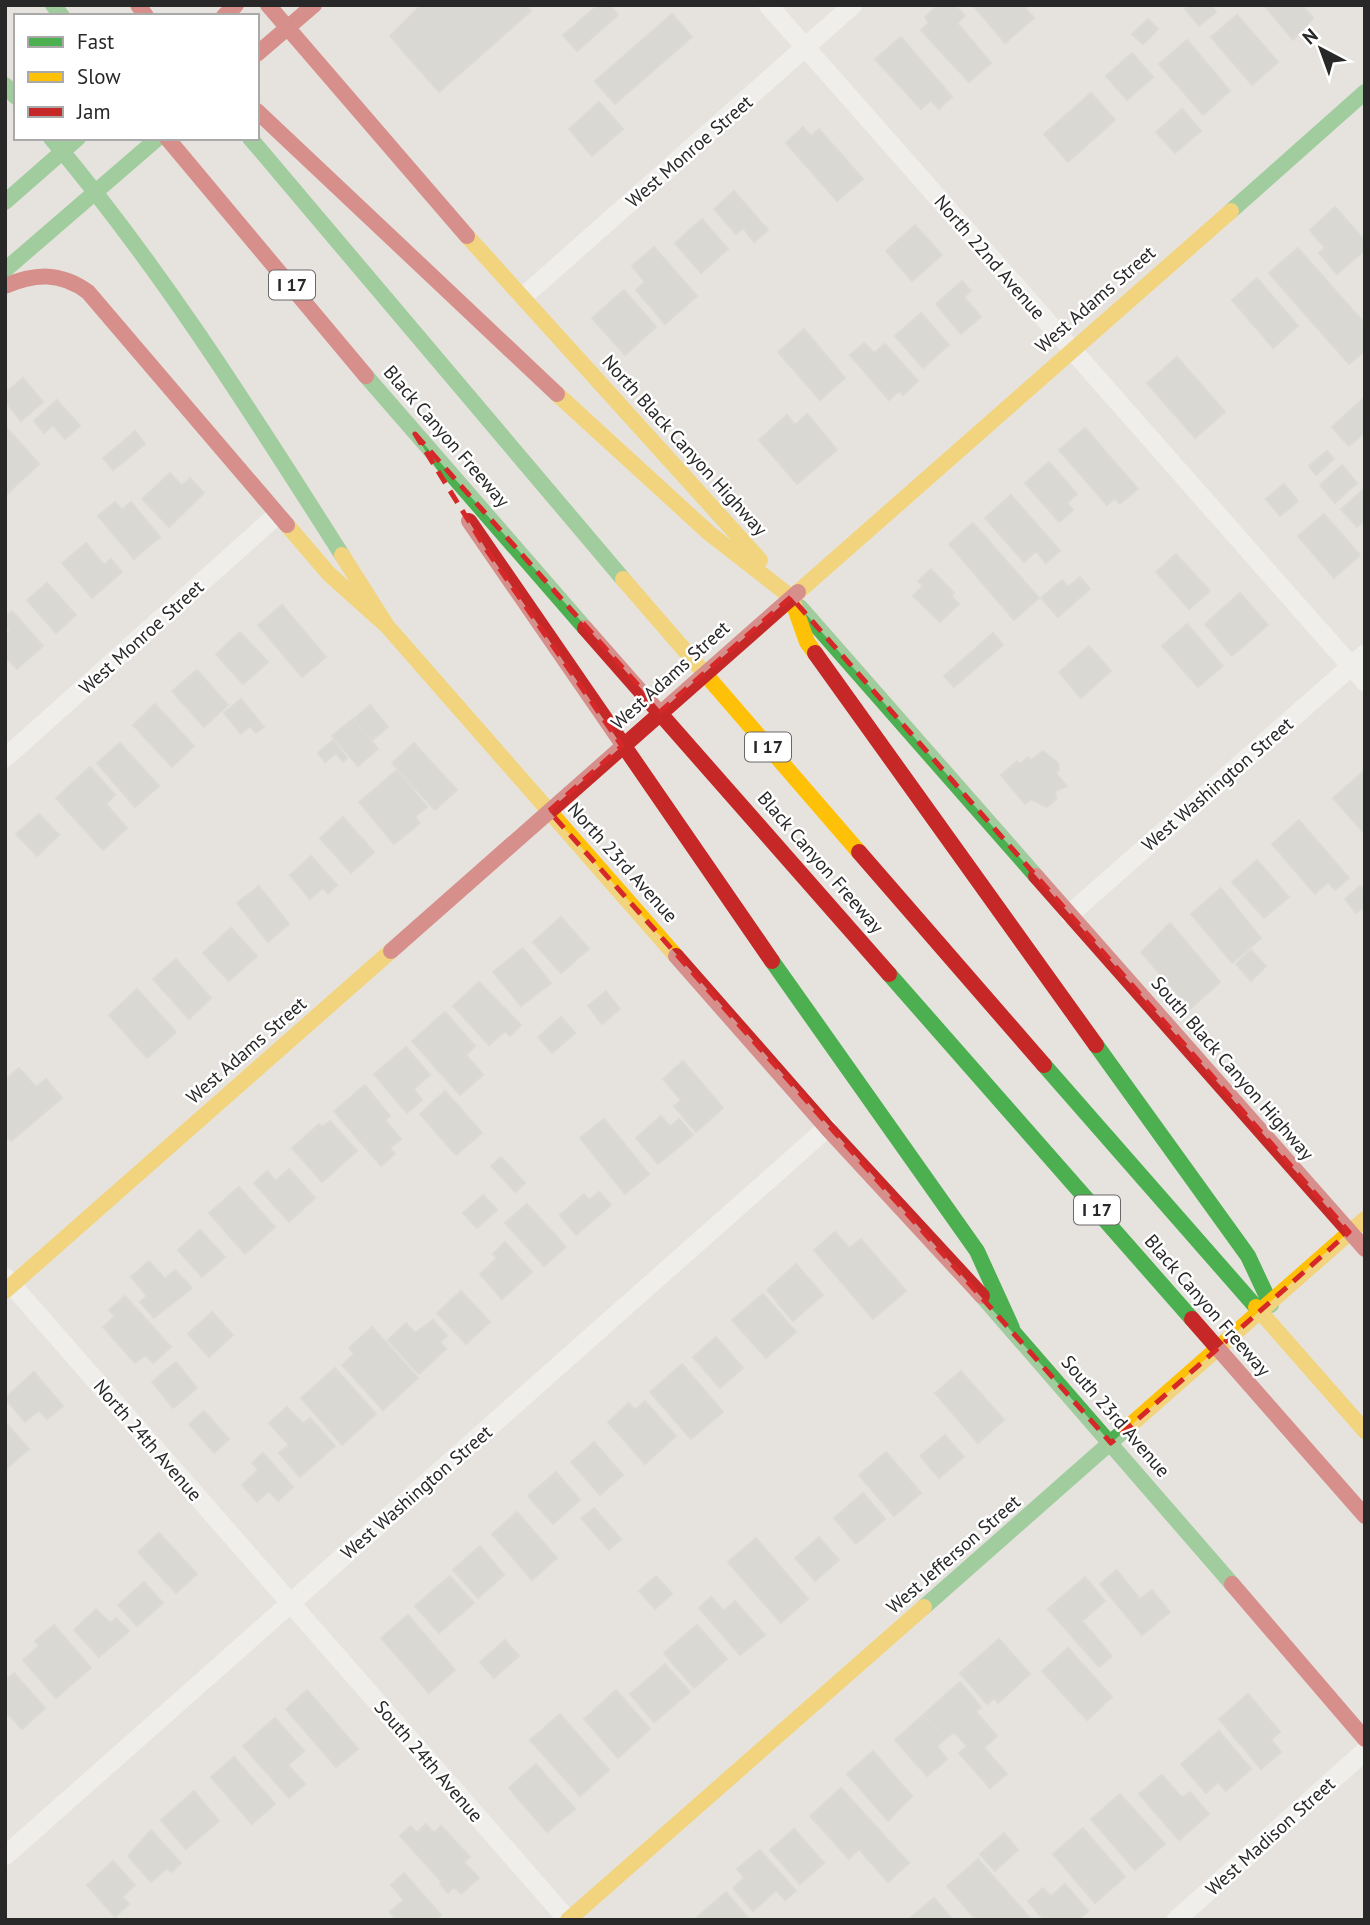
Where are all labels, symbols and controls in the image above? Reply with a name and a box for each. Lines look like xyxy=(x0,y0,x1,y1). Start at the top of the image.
legend xyxy=(14,14,259,140)
north arrow xyxy=(1286,14,1356,84)
text: N xyxy=(1297,23,1322,49)
text: Fast xyxy=(77,28,114,55)
text: Slow xyxy=(77,63,121,90)
street label: West Monroe Street xyxy=(621,89,758,212)
text: Jam xyxy=(76,98,111,125)
street label: North 22nd Avenue xyxy=(929,190,1051,324)
street label: West Adams Street xyxy=(1030,240,1160,358)
road number: I 17 xyxy=(269,270,315,300)
street label: North Black Canyon Highway xyxy=(597,349,773,541)
street label: Black Canyon Freeway xyxy=(379,360,515,512)
street label: West Monroe Street xyxy=(74,574,209,699)
street label: West Adams Street xyxy=(606,615,735,735)
street label: West Washington Street xyxy=(1136,711,1298,856)
road number: I 17 xyxy=(745,732,791,762)
street label: Black Canyon Freeway xyxy=(753,786,889,938)
street label: North 23rd Avenue xyxy=(563,797,683,927)
street label: South Black Canyon Highway xyxy=(1147,971,1320,1165)
street label: West Adams Street xyxy=(181,991,311,1109)
road number: I 17 xyxy=(1074,1196,1120,1224)
street label: Black Canyon Freeway xyxy=(1140,1229,1276,1381)
street label: South 23rd Avenue xyxy=(1057,1350,1175,1482)
street label: North 24th Avenue xyxy=(89,1374,207,1506)
street label: West Washington Street xyxy=(335,1419,497,1564)
street label: West Jefferson Street xyxy=(881,1489,1025,1619)
street label: South 24th Avenue xyxy=(369,1695,489,1827)
street label: West Madison Street xyxy=(1200,1771,1340,1900)

